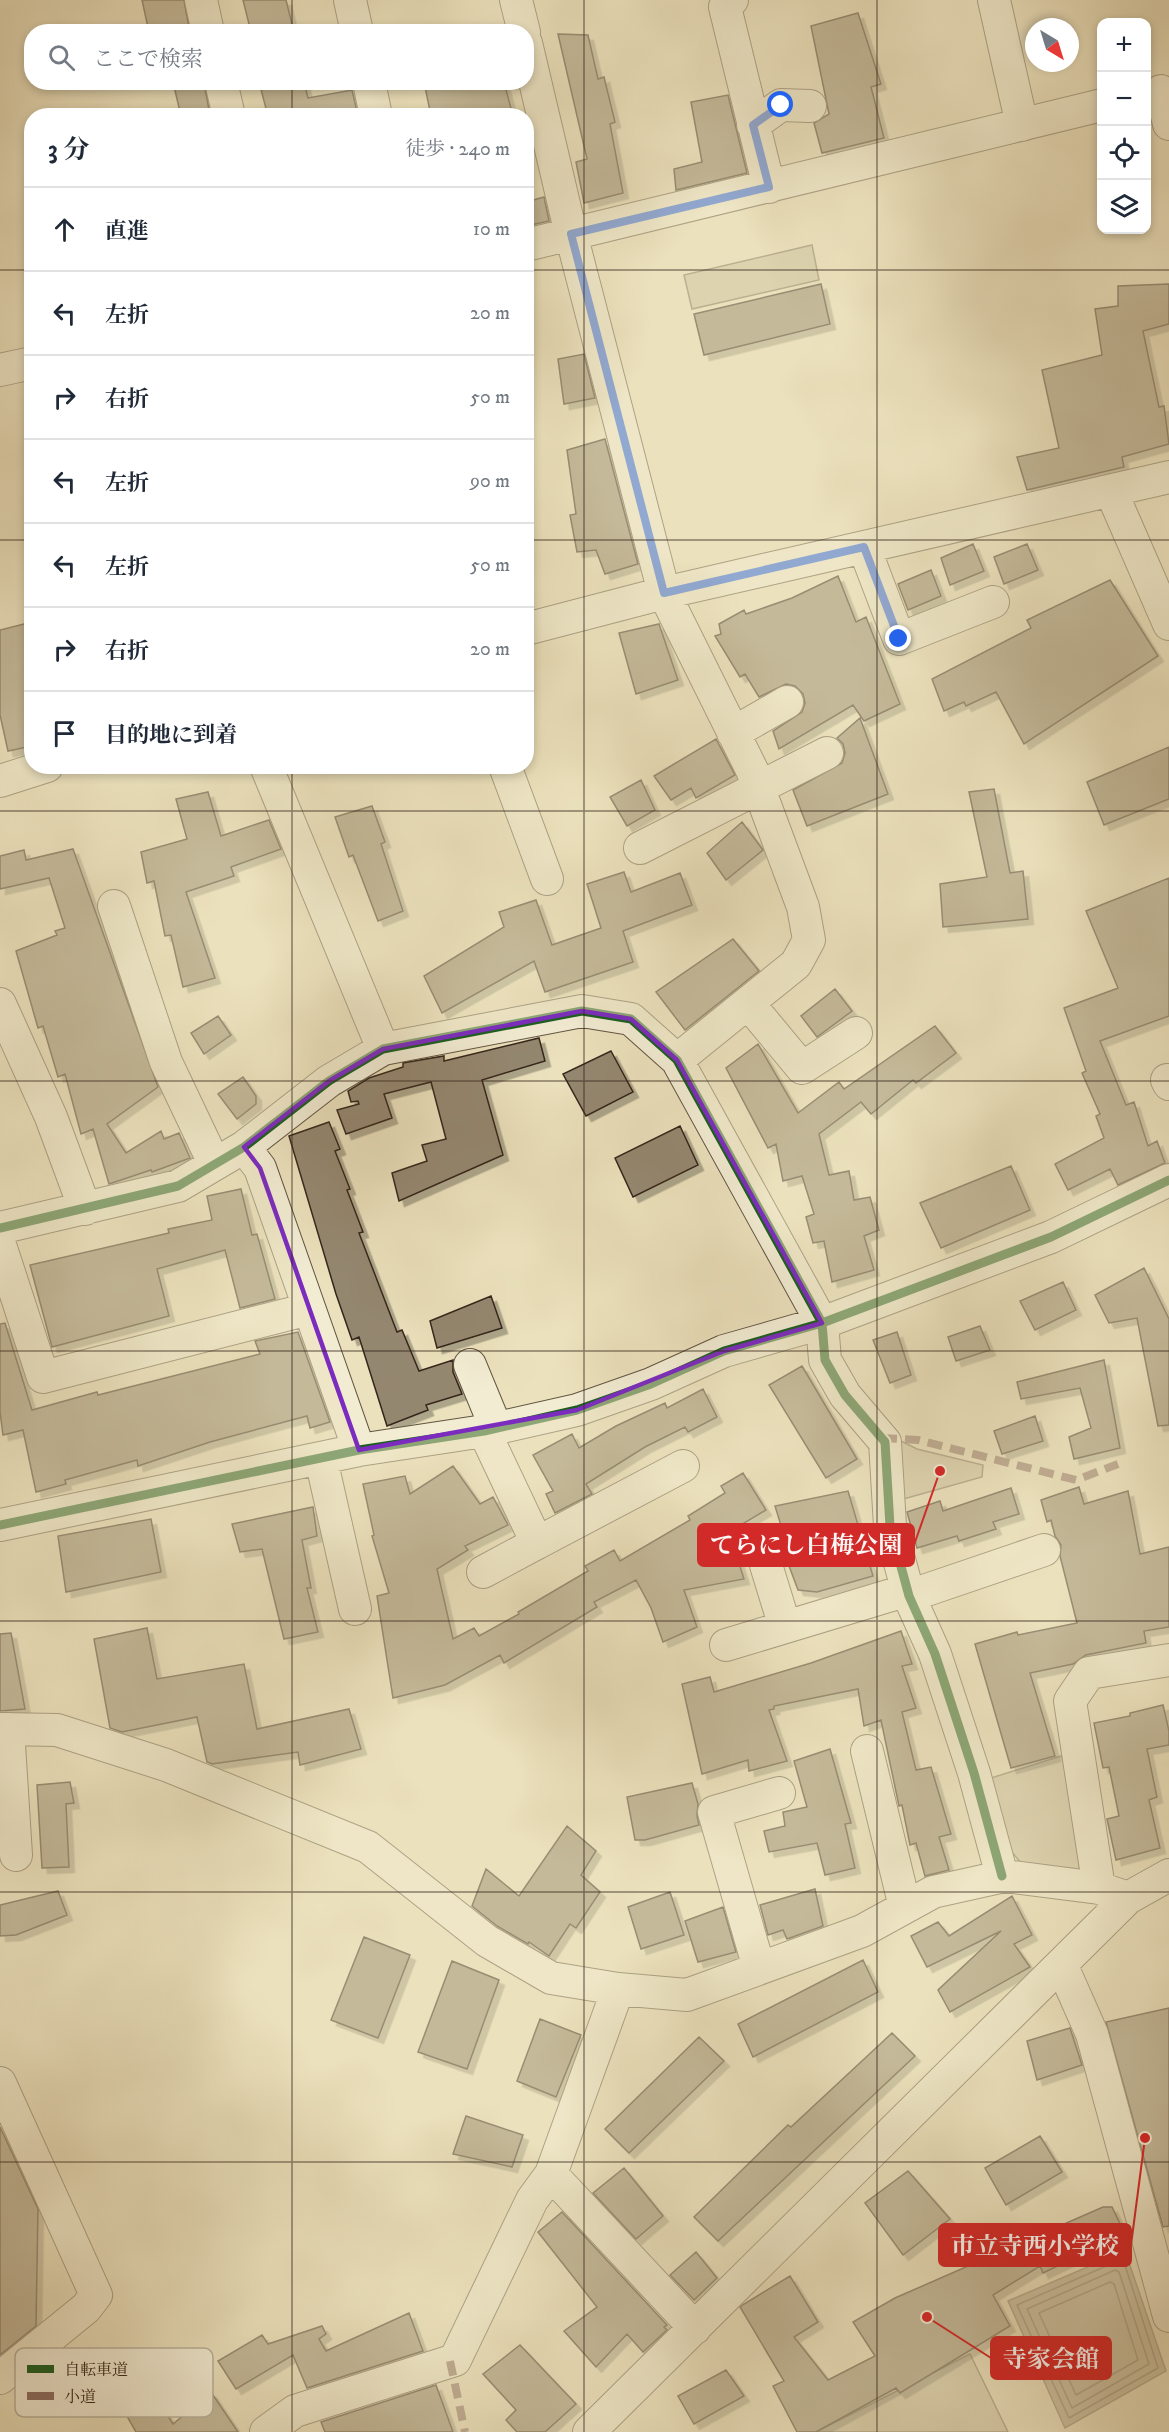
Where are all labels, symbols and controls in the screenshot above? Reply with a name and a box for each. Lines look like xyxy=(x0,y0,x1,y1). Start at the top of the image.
north arrow xyxy=(1025,18,1079,72)
map controls xyxy=(1097,18,1151,234)
button: + xyxy=(1097,18,1151,72)
search box xyxy=(24,24,534,90)
icon: search xyxy=(45,41,78,74)
text: ここで検索 xyxy=(93,46,203,73)
button: − xyxy=(1097,72,1151,126)
route start xyxy=(767,91,793,117)
button: locate xyxy=(1097,126,1151,180)
text: 3 分 xyxy=(48,134,89,167)
text: 徒歩 · 240 m xyxy=(405,137,510,162)
button: layers xyxy=(1097,180,1151,234)
icon: ahead xyxy=(48,213,81,246)
text: 10 m xyxy=(473,217,510,242)
text: 直進 xyxy=(105,218,149,245)
icon: left xyxy=(48,297,81,330)
text: 20 m xyxy=(470,301,510,326)
text: 左折 xyxy=(105,302,149,329)
icon: right xyxy=(48,381,81,414)
text: 50 m xyxy=(470,385,510,410)
text: 右折 xyxy=(105,386,149,413)
icon: left xyxy=(48,465,81,498)
text: 90 m xyxy=(470,469,510,494)
text: 左折 xyxy=(105,470,149,497)
icon: left xyxy=(48,549,81,582)
text: 50 m xyxy=(470,553,510,578)
text: 左折 xyxy=(105,554,149,581)
route end xyxy=(885,625,911,651)
icon: right xyxy=(48,633,81,666)
text: 20 m xyxy=(470,637,510,662)
text: 右折 xyxy=(105,638,149,665)
icon: arrive xyxy=(48,717,81,750)
text: 目的地に到着 xyxy=(105,722,237,749)
callout: てらにし白梅公園 xyxy=(698,1524,914,1566)
text: てらにし白梅公園 xyxy=(710,1531,902,1561)
callout: 市立寺西小学校 xyxy=(939,2224,1131,2266)
text: 市立寺西小学校 xyxy=(951,2232,1119,2262)
callout: 寺家会館 xyxy=(991,2337,1111,2379)
text: 寺家会館 xyxy=(1003,2345,1099,2375)
legend xyxy=(15,2348,213,2417)
text: 自転車道 xyxy=(64,2360,128,2380)
text: 小道 xyxy=(64,2387,96,2407)

